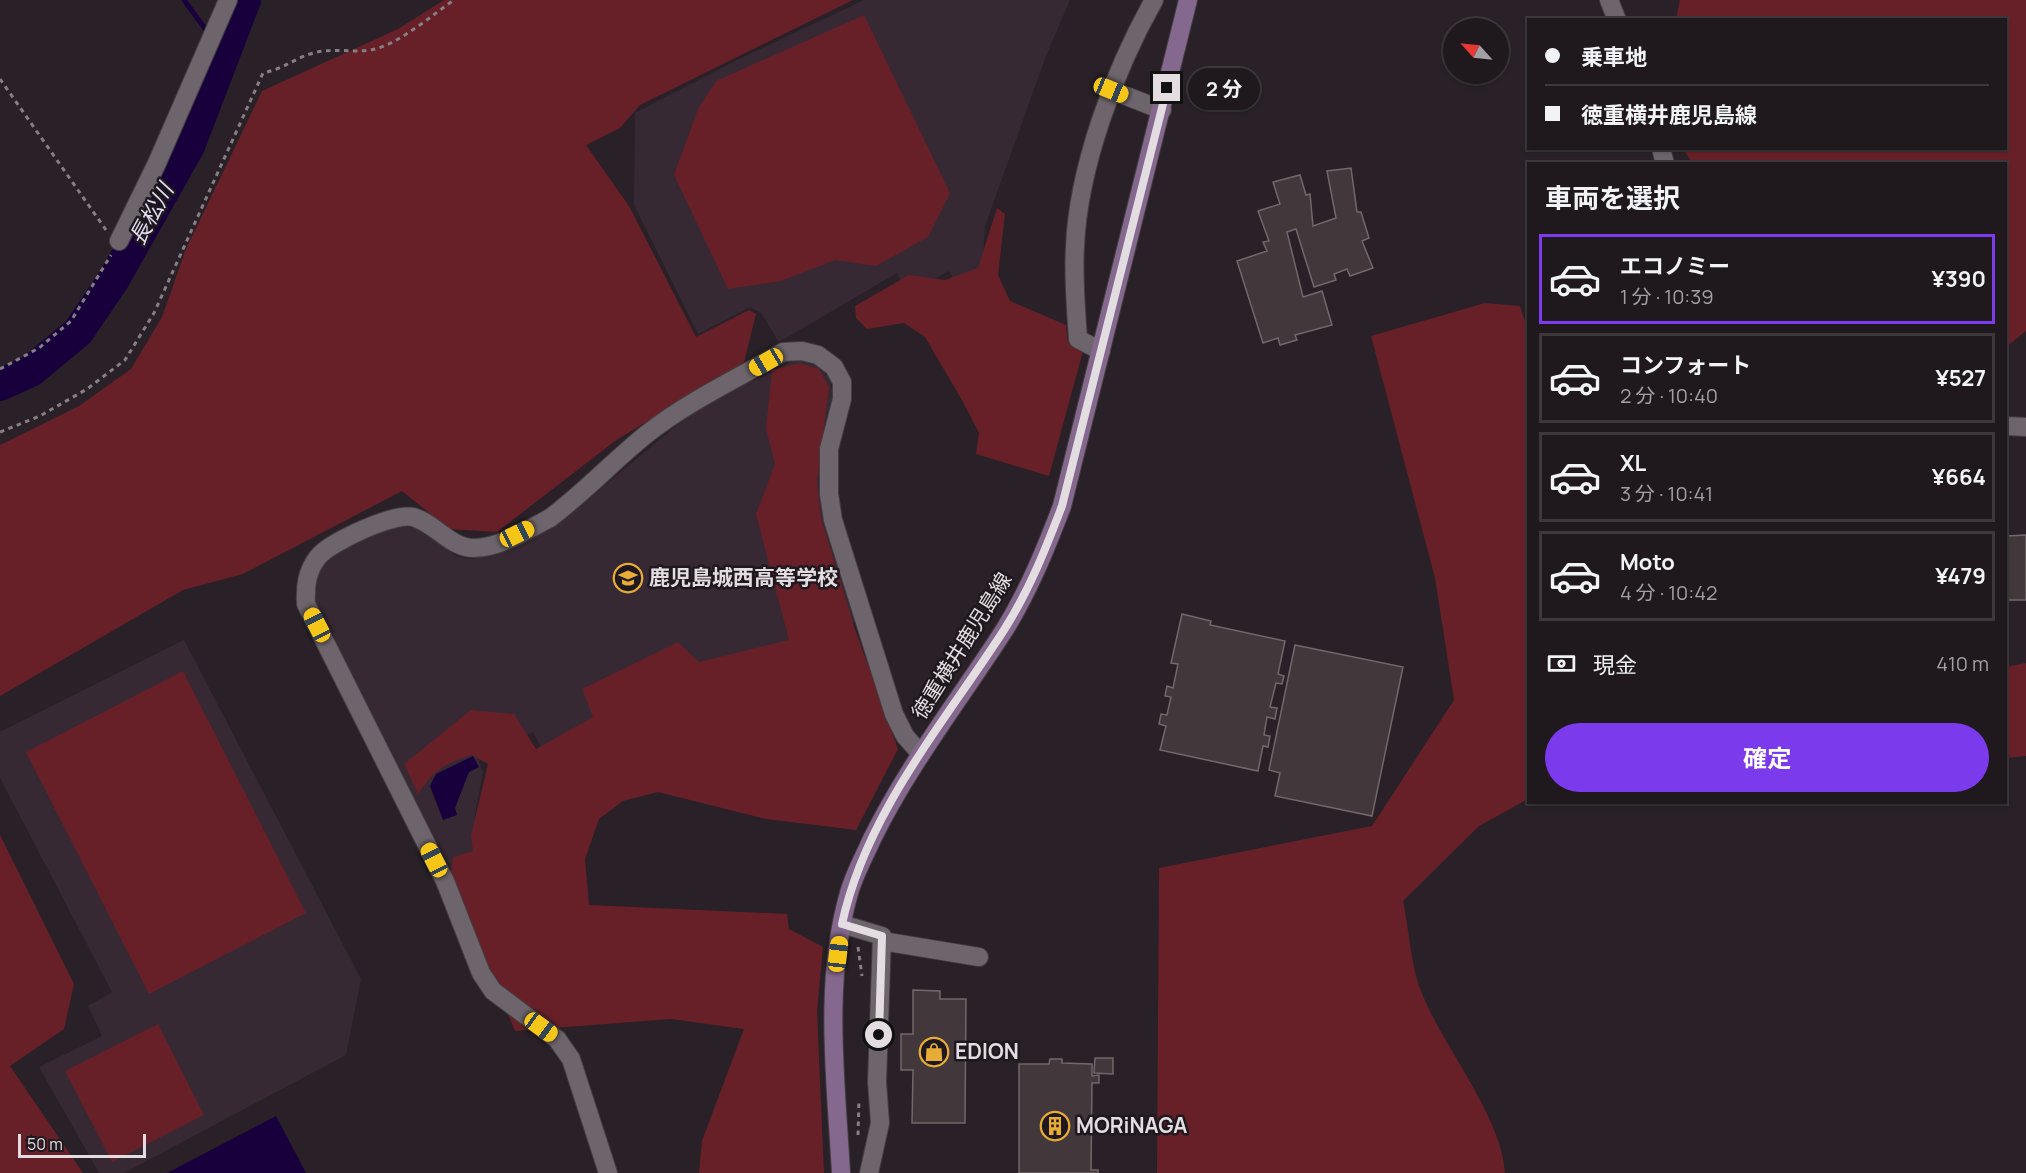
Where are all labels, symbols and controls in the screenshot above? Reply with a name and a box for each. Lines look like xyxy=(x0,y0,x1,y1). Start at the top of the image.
north arrow xyxy=(1443,18,1509,84)
map controls xyxy=(1443,18,1509,84)
text: 乗車地 xyxy=(1581,42,1647,72)
callout: 2 分 xyxy=(1188,67,1260,109)
route end xyxy=(1153,74,1180,101)
car xyxy=(1091,75,1131,105)
text: 2 分 xyxy=(1206,75,1242,102)
text: 徳重横井鹿児島線 xyxy=(1581,100,1757,130)
water label: 長松川 xyxy=(122,176,181,250)
text: 車両を選択 xyxy=(1545,179,1680,216)
text: エコノミー xyxy=(1620,251,1730,281)
icon: car xyxy=(1548,252,1602,306)
text: ¥390 xyxy=(1932,264,1986,294)
text: 1 分 · 10:39 xyxy=(1620,283,1714,310)
car xyxy=(746,345,786,379)
text: コンフォート xyxy=(1620,350,1751,380)
icon: car xyxy=(1548,351,1602,405)
text: ¥527 xyxy=(1935,363,1986,393)
text: 2 分 · 10:40 xyxy=(1620,382,1718,409)
text: XL xyxy=(1620,448,1646,478)
icon: car xyxy=(1548,450,1602,504)
text: ¥664 xyxy=(1932,462,1986,492)
text: 3 分 · 10:41 xyxy=(1620,480,1713,507)
car xyxy=(497,518,537,550)
text: Moto xyxy=(1620,547,1675,577)
icon: car xyxy=(1548,549,1602,603)
text: ¥479 xyxy=(1935,561,1986,591)
school or university icon: 鹿児島城西高等学校 xyxy=(612,562,644,594)
place label: 鹿児島城西高等学校 xyxy=(649,563,838,591)
street label: 徳重横井鹿児島線 xyxy=(905,567,1018,724)
text: 4 分 · 10:42 xyxy=(1620,579,1718,606)
car xyxy=(301,605,333,645)
icon: cash xyxy=(1545,647,1578,680)
text: 現金 xyxy=(1593,650,1637,680)
text: 410 m xyxy=(1936,650,1989,677)
button: 確定 xyxy=(1545,723,1989,792)
car xyxy=(418,840,450,880)
car xyxy=(827,935,849,973)
car xyxy=(521,1009,561,1045)
route start xyxy=(865,1021,892,1048)
shop icon: EDION xyxy=(918,1036,950,1068)
place label: EDION xyxy=(955,1037,1019,1065)
building icon: MORiNAGA xyxy=(1039,1110,1071,1142)
place label: MORiNAGA xyxy=(1076,1111,1187,1139)
scale bar xyxy=(18,1131,146,1158)
text: 50 m xyxy=(27,1133,63,1155)

